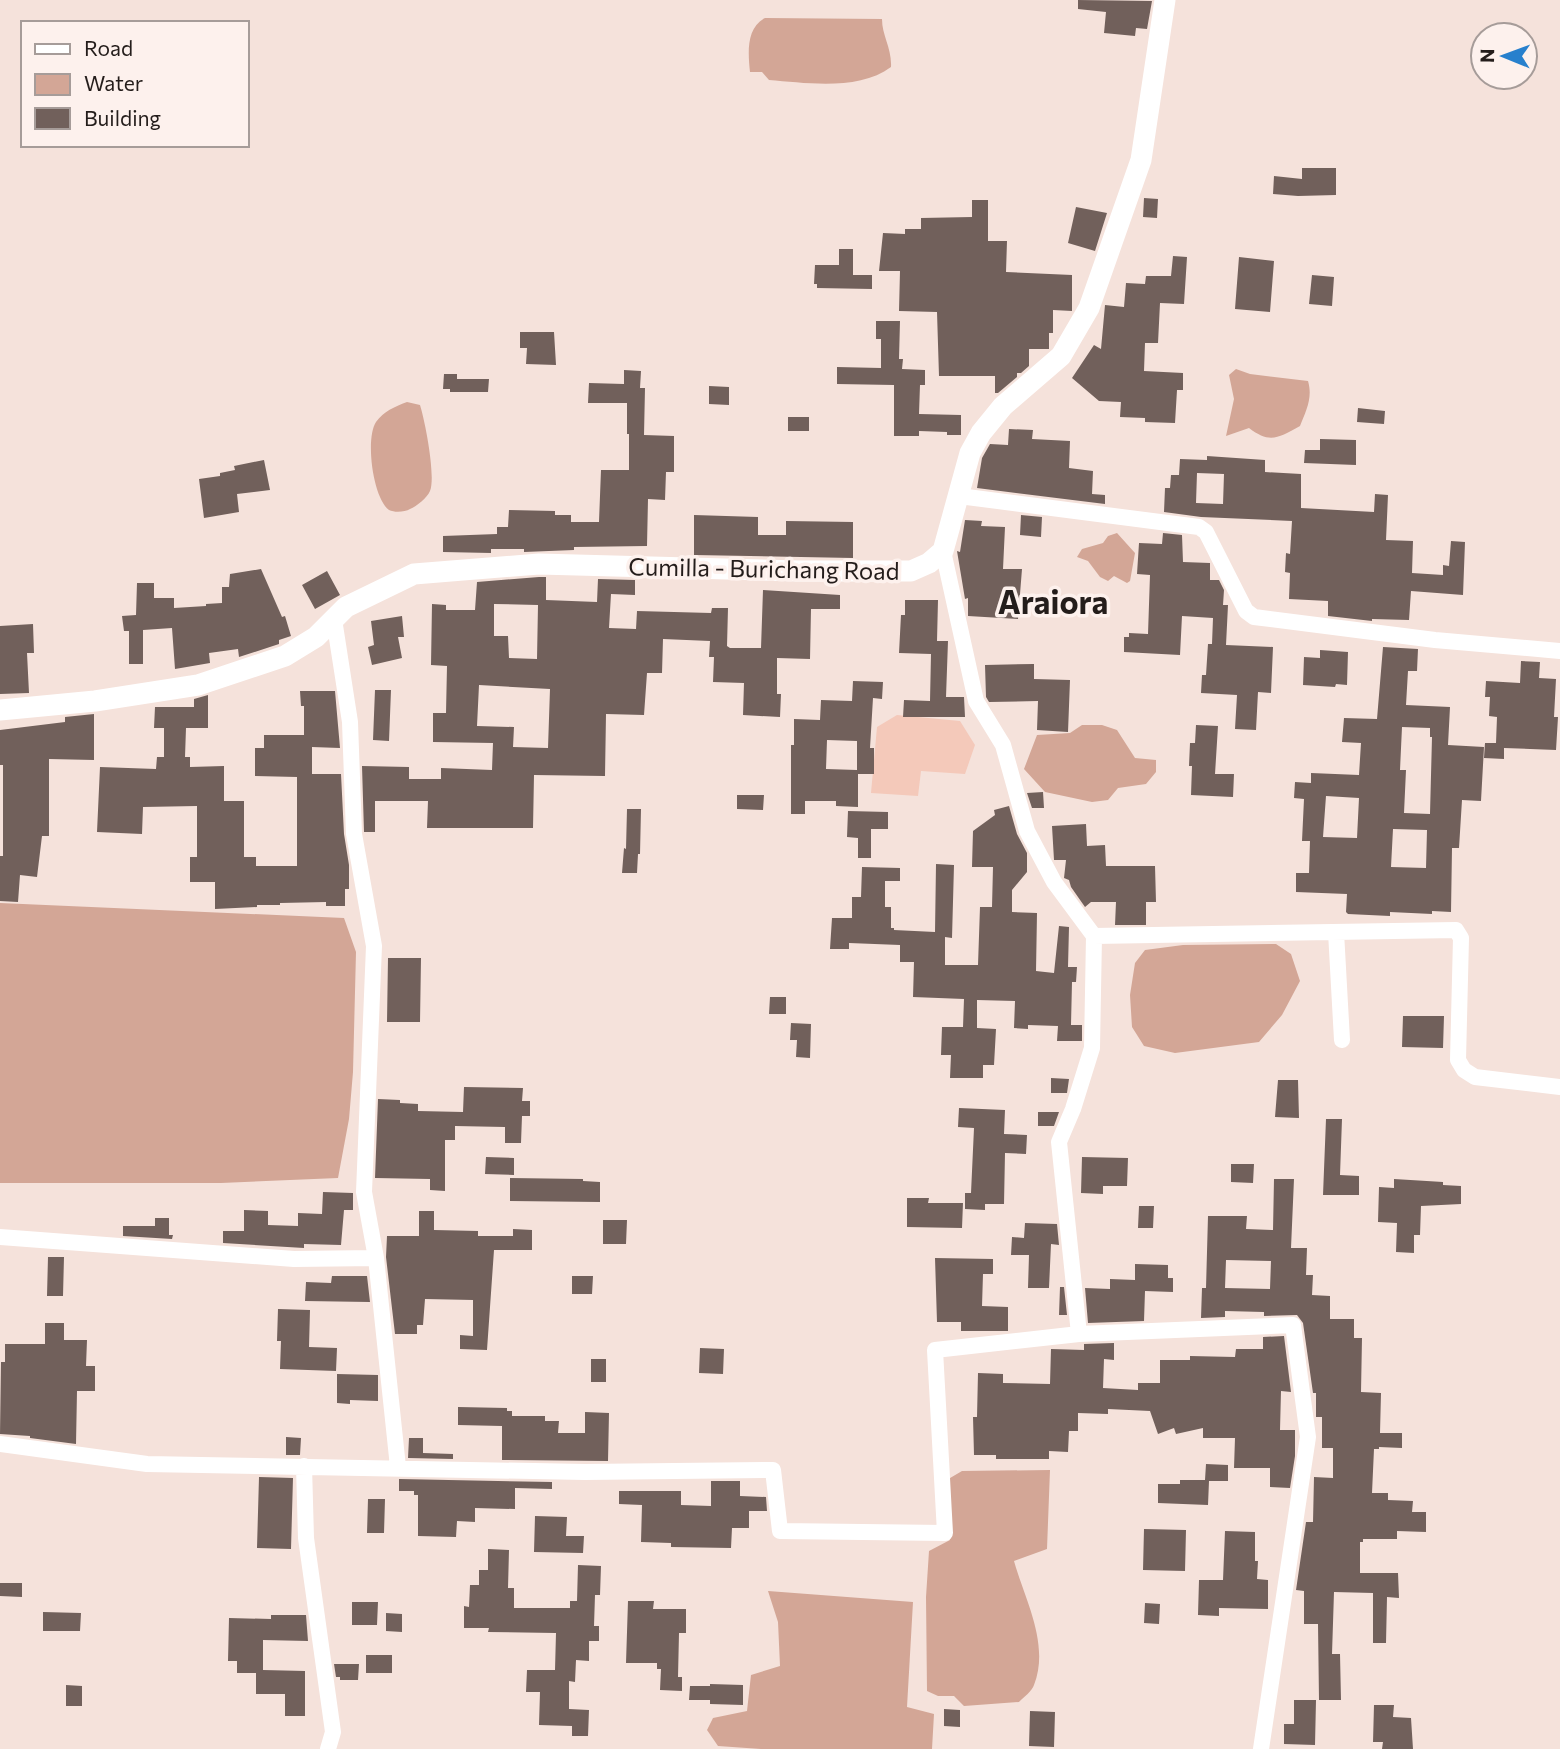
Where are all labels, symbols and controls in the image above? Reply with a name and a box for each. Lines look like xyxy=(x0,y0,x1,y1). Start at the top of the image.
legend xyxy=(21,21,248,147)
north arrow xyxy=(1469,21,1539,91)
text: Road xyxy=(84,35,133,60)
text: N xyxy=(1475,48,1498,63)
text: Water xyxy=(84,70,143,95)
text: Building xyxy=(84,105,161,130)
street label: Cumilla - Burichang Road xyxy=(628,551,900,585)
district label: Araiora xyxy=(998,581,1108,621)

